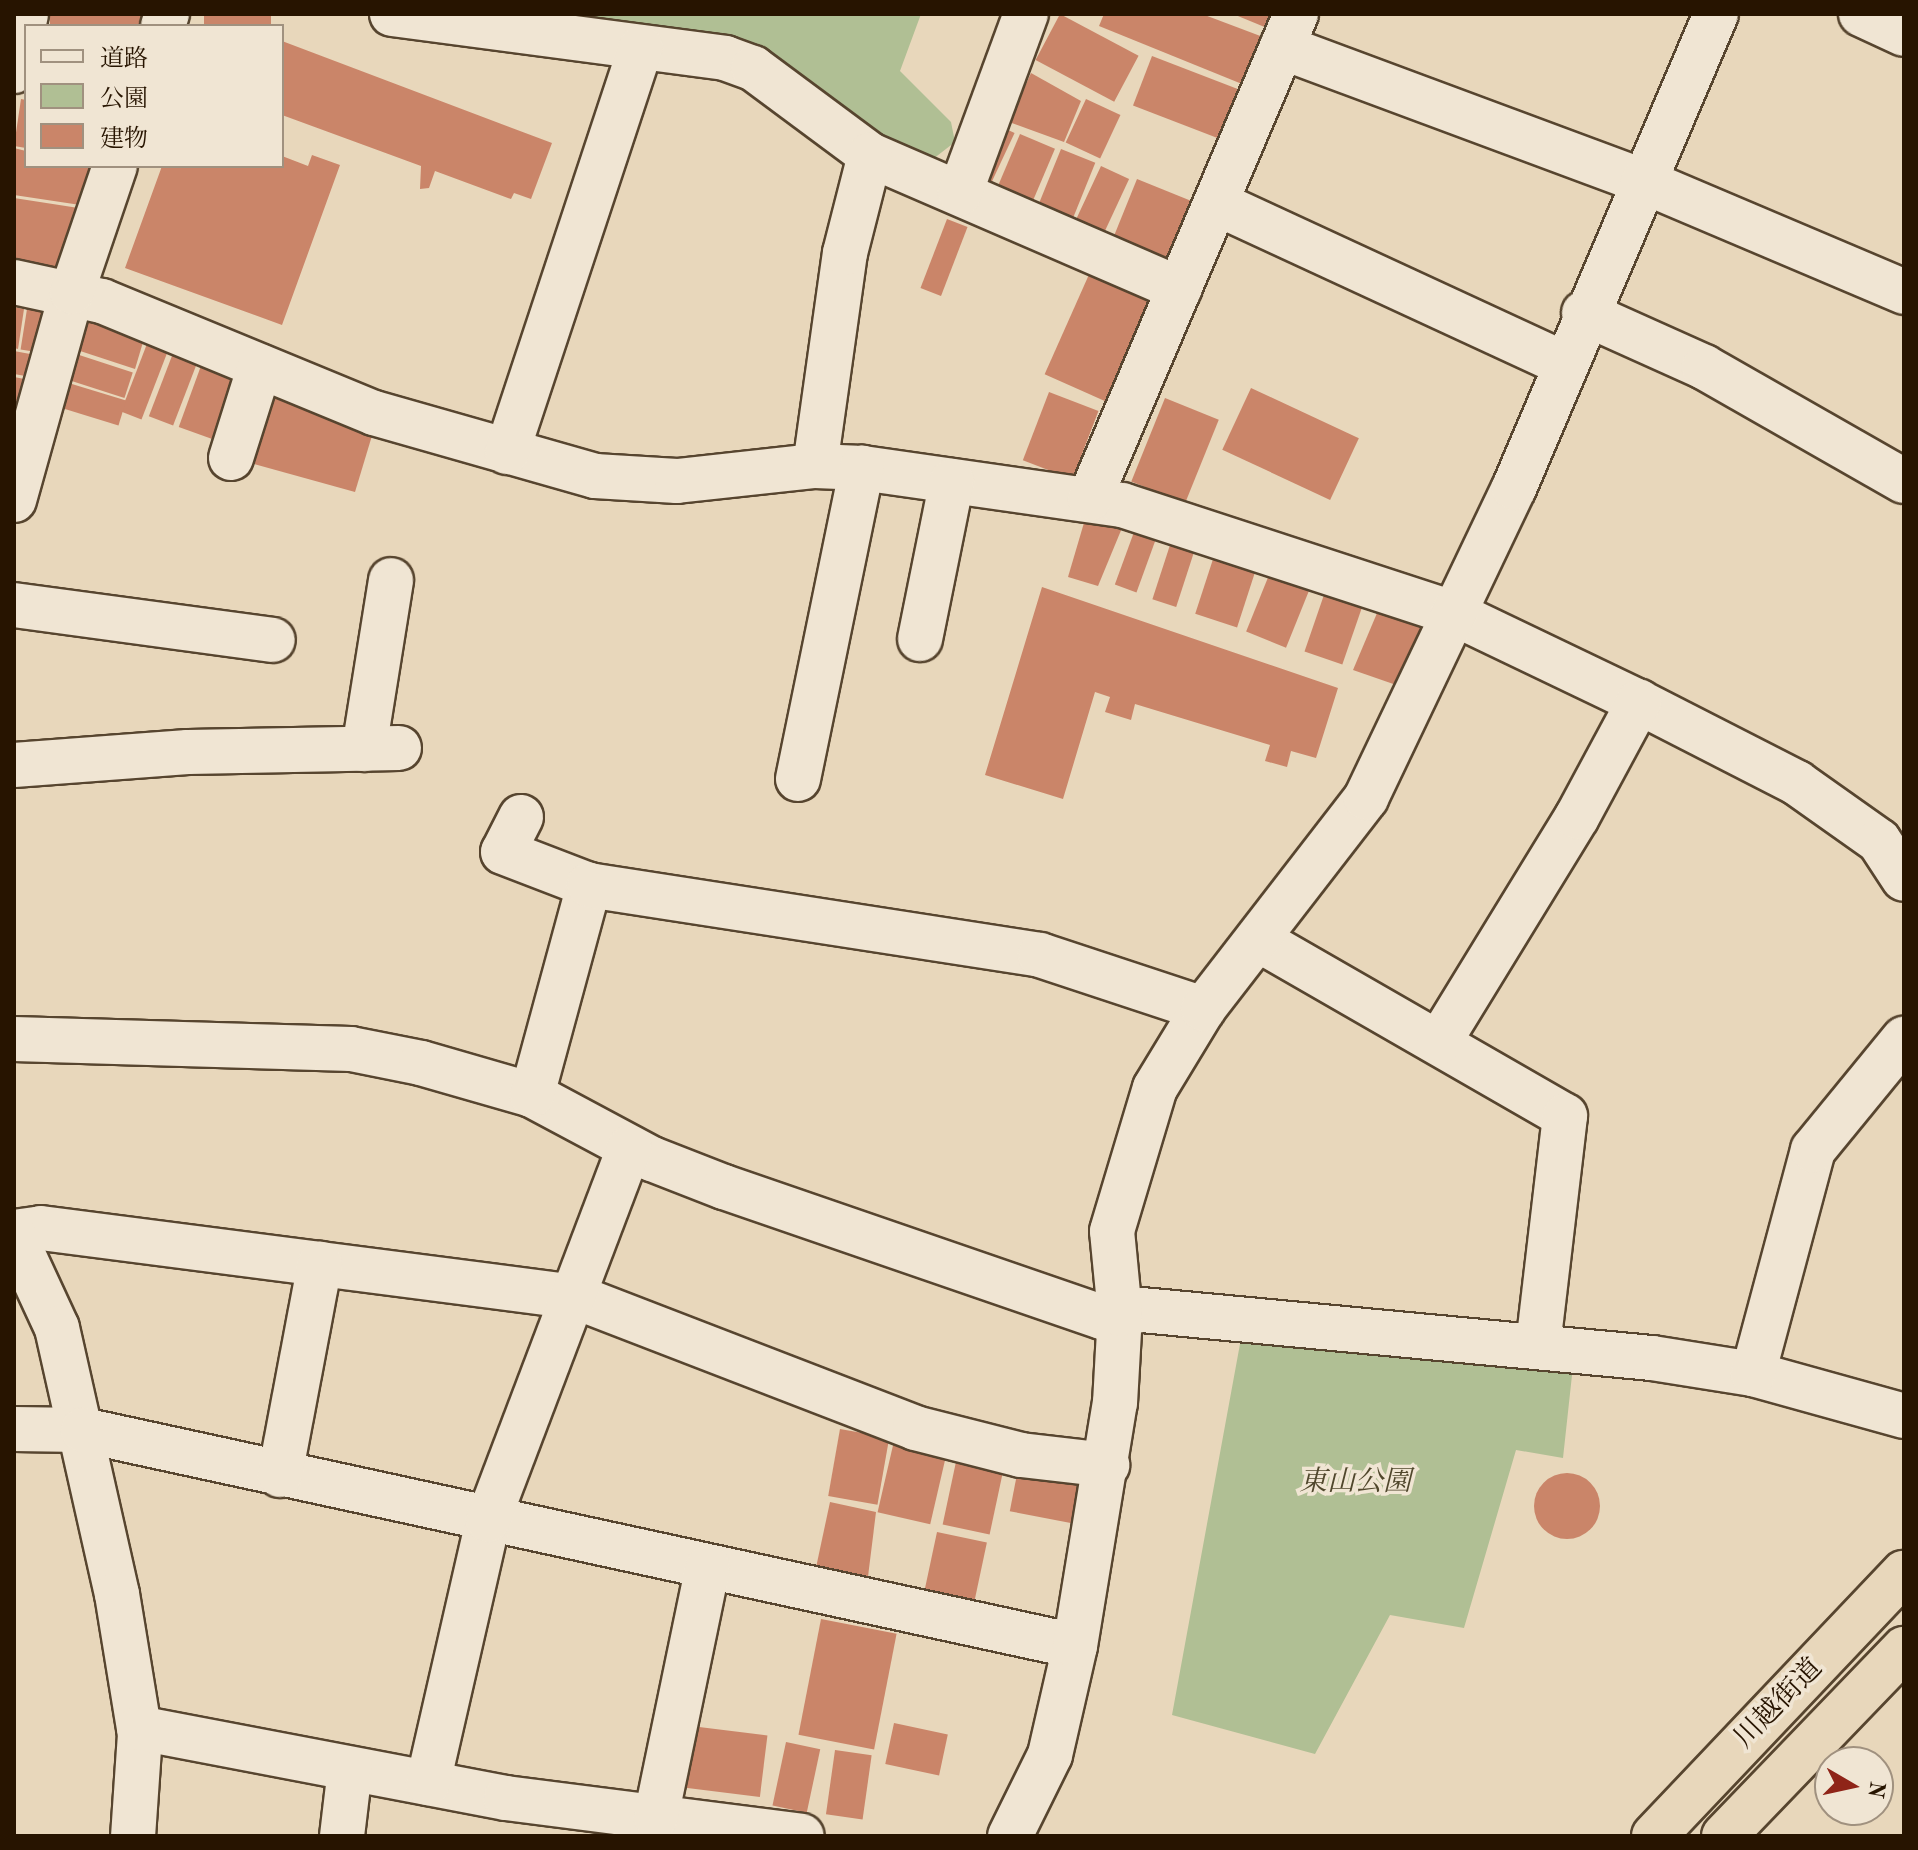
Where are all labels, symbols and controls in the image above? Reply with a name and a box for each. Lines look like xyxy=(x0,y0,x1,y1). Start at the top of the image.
legend xyxy=(24,24,284,168)
text: 道路 xyxy=(100,48,148,72)
text: 公園 xyxy=(100,88,148,112)
text: 建物 xyxy=(100,128,148,152)
park label: 東山公園 xyxy=(1299,1466,1411,1500)
street label: 川越街道 xyxy=(1728,1652,1830,1756)
north arrow xyxy=(1814,1746,1894,1826)
text: N xyxy=(1864,1779,1888,1799)

